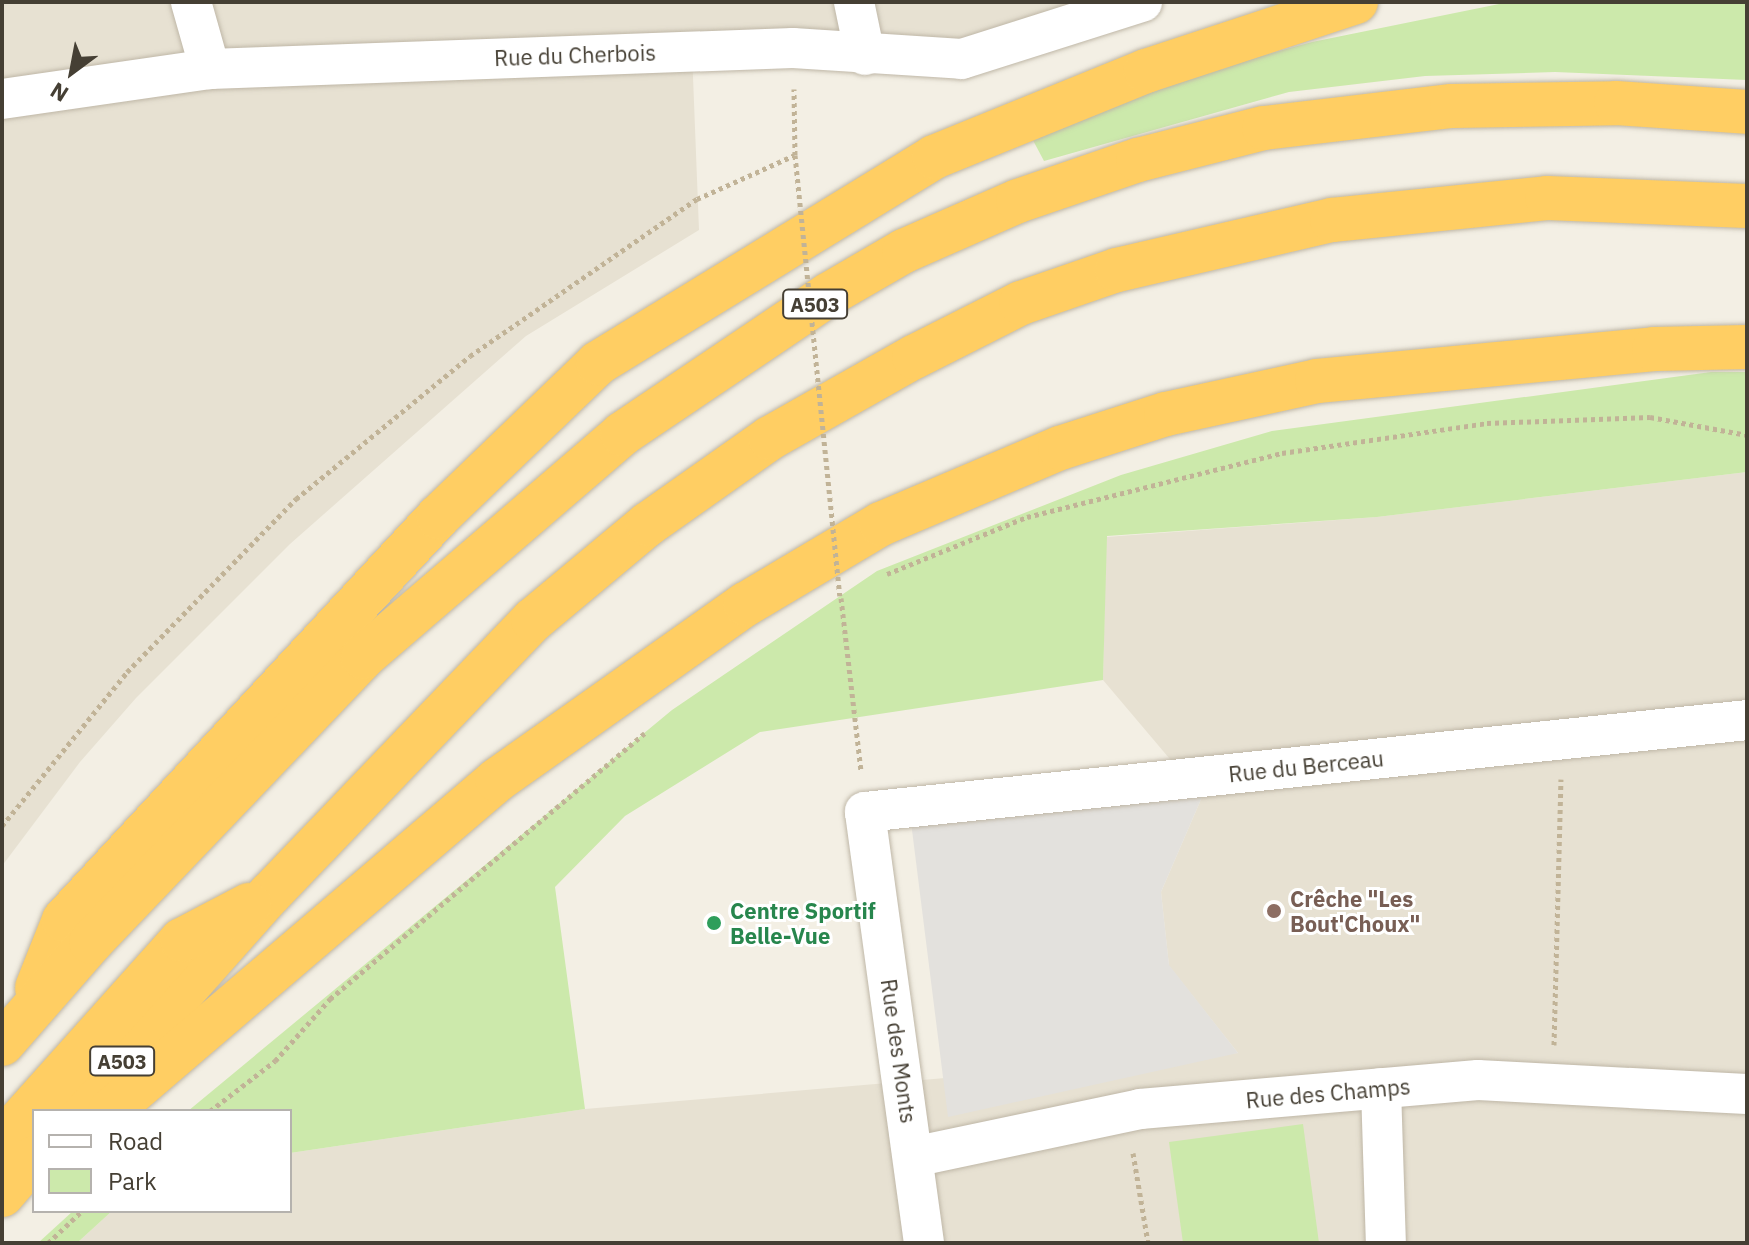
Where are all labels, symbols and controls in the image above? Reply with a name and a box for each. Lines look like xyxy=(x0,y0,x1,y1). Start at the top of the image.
north arrow xyxy=(32,32,112,112)
street label: Rue du Cherbois xyxy=(494,39,656,71)
text: N xyxy=(45,76,73,109)
road number: A503 xyxy=(781,288,849,320)
street label: Rue du Berceau xyxy=(1227,745,1385,787)
place label: Crêche "Les Bout'Choux" xyxy=(1290,885,1420,936)
place label: Centre Sportif Belle-Vue xyxy=(730,897,876,948)
marker: Crêche "Les Bout'Choux" xyxy=(1265,902,1283,920)
marker: Centre Sportif Belle-Vue xyxy=(705,914,723,932)
street label: Rue des Monts xyxy=(876,977,922,1125)
road number: A503 xyxy=(88,1045,156,1077)
street label: Rue des Champs xyxy=(1245,1073,1411,1113)
legend xyxy=(32,1109,292,1213)
text: Road xyxy=(108,1125,163,1157)
text: Park xyxy=(108,1165,157,1197)

